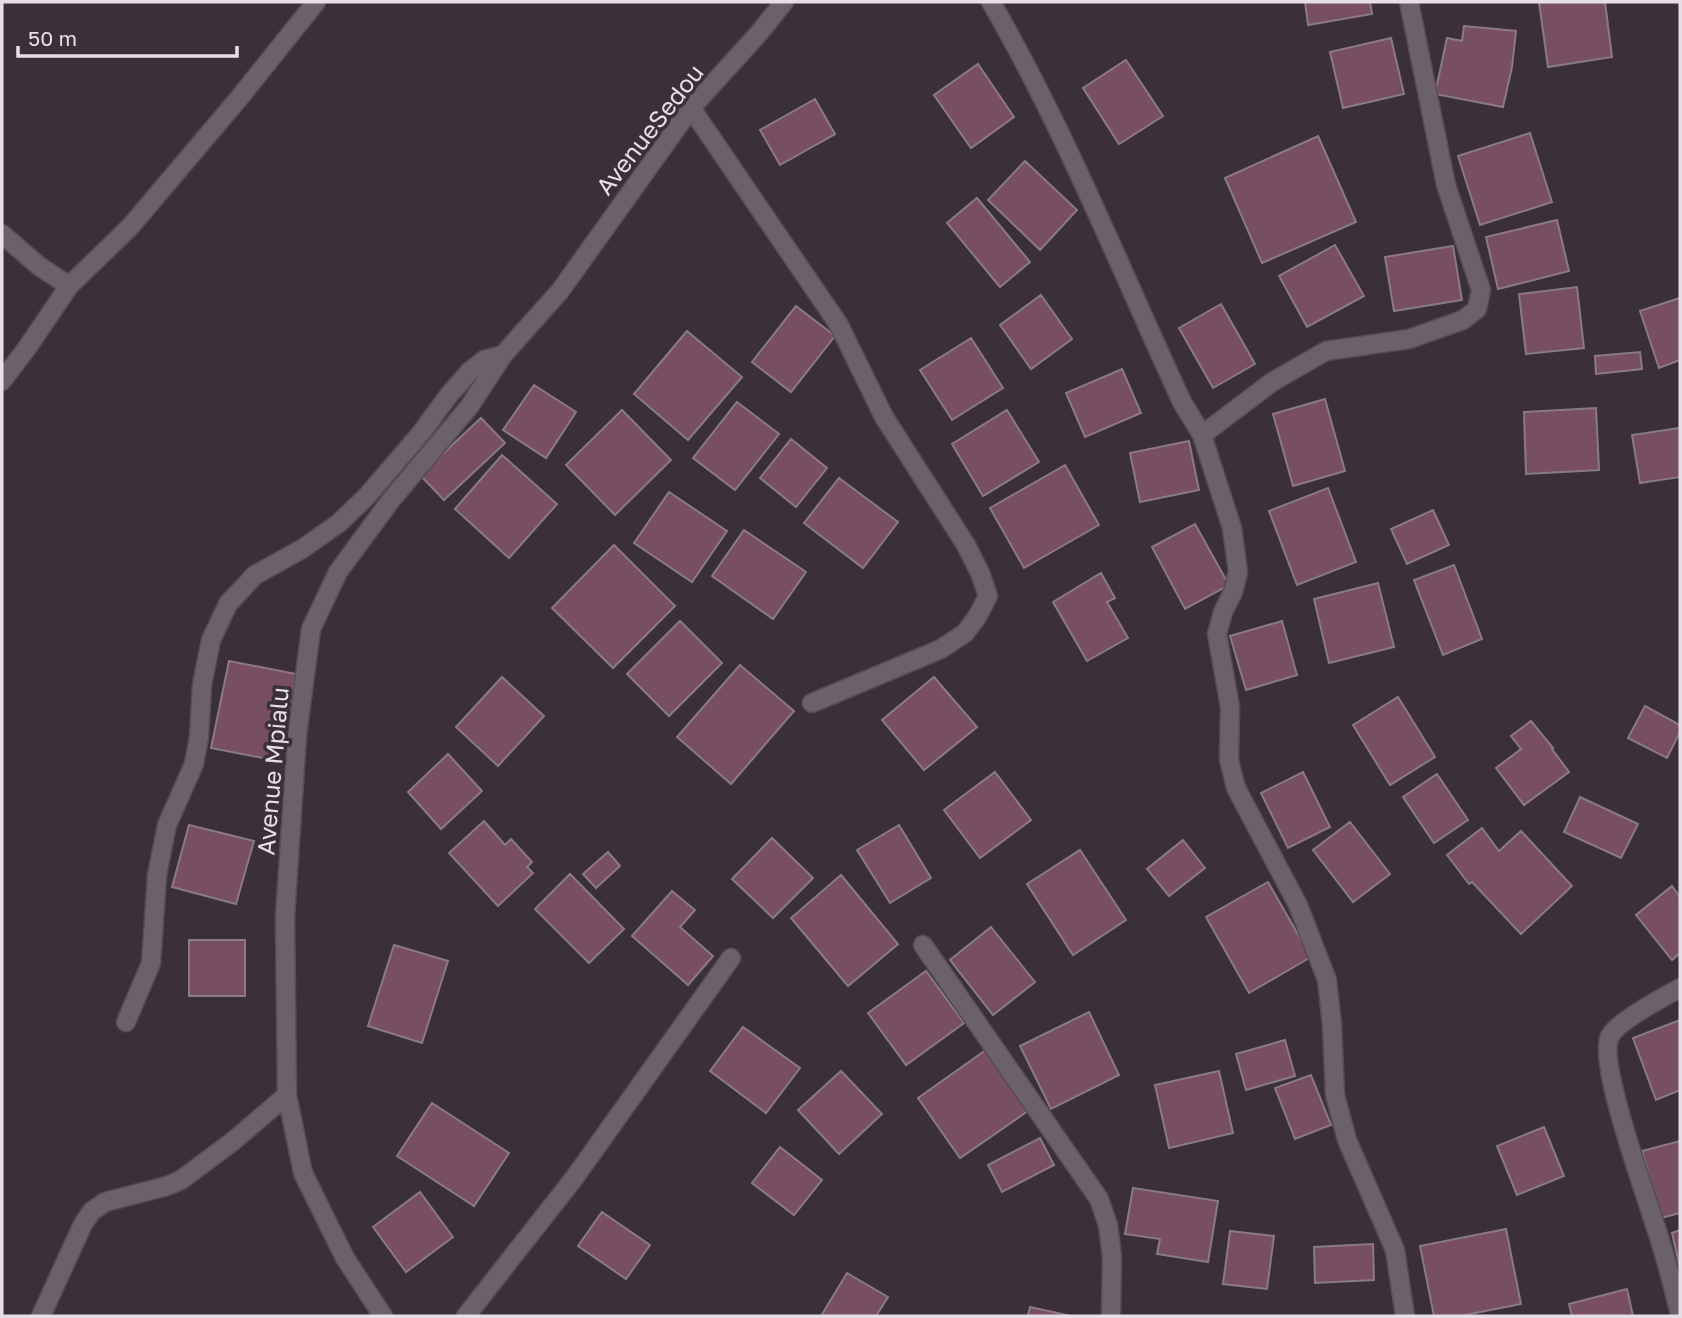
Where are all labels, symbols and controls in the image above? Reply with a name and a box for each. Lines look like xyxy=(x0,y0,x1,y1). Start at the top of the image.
scale bar xyxy=(18,14,236,58)
text: 50 m xyxy=(28,25,77,51)
street label: AvenueSedou xyxy=(589,58,709,200)
street label: Avenue Mpialu xyxy=(250,686,294,856)

